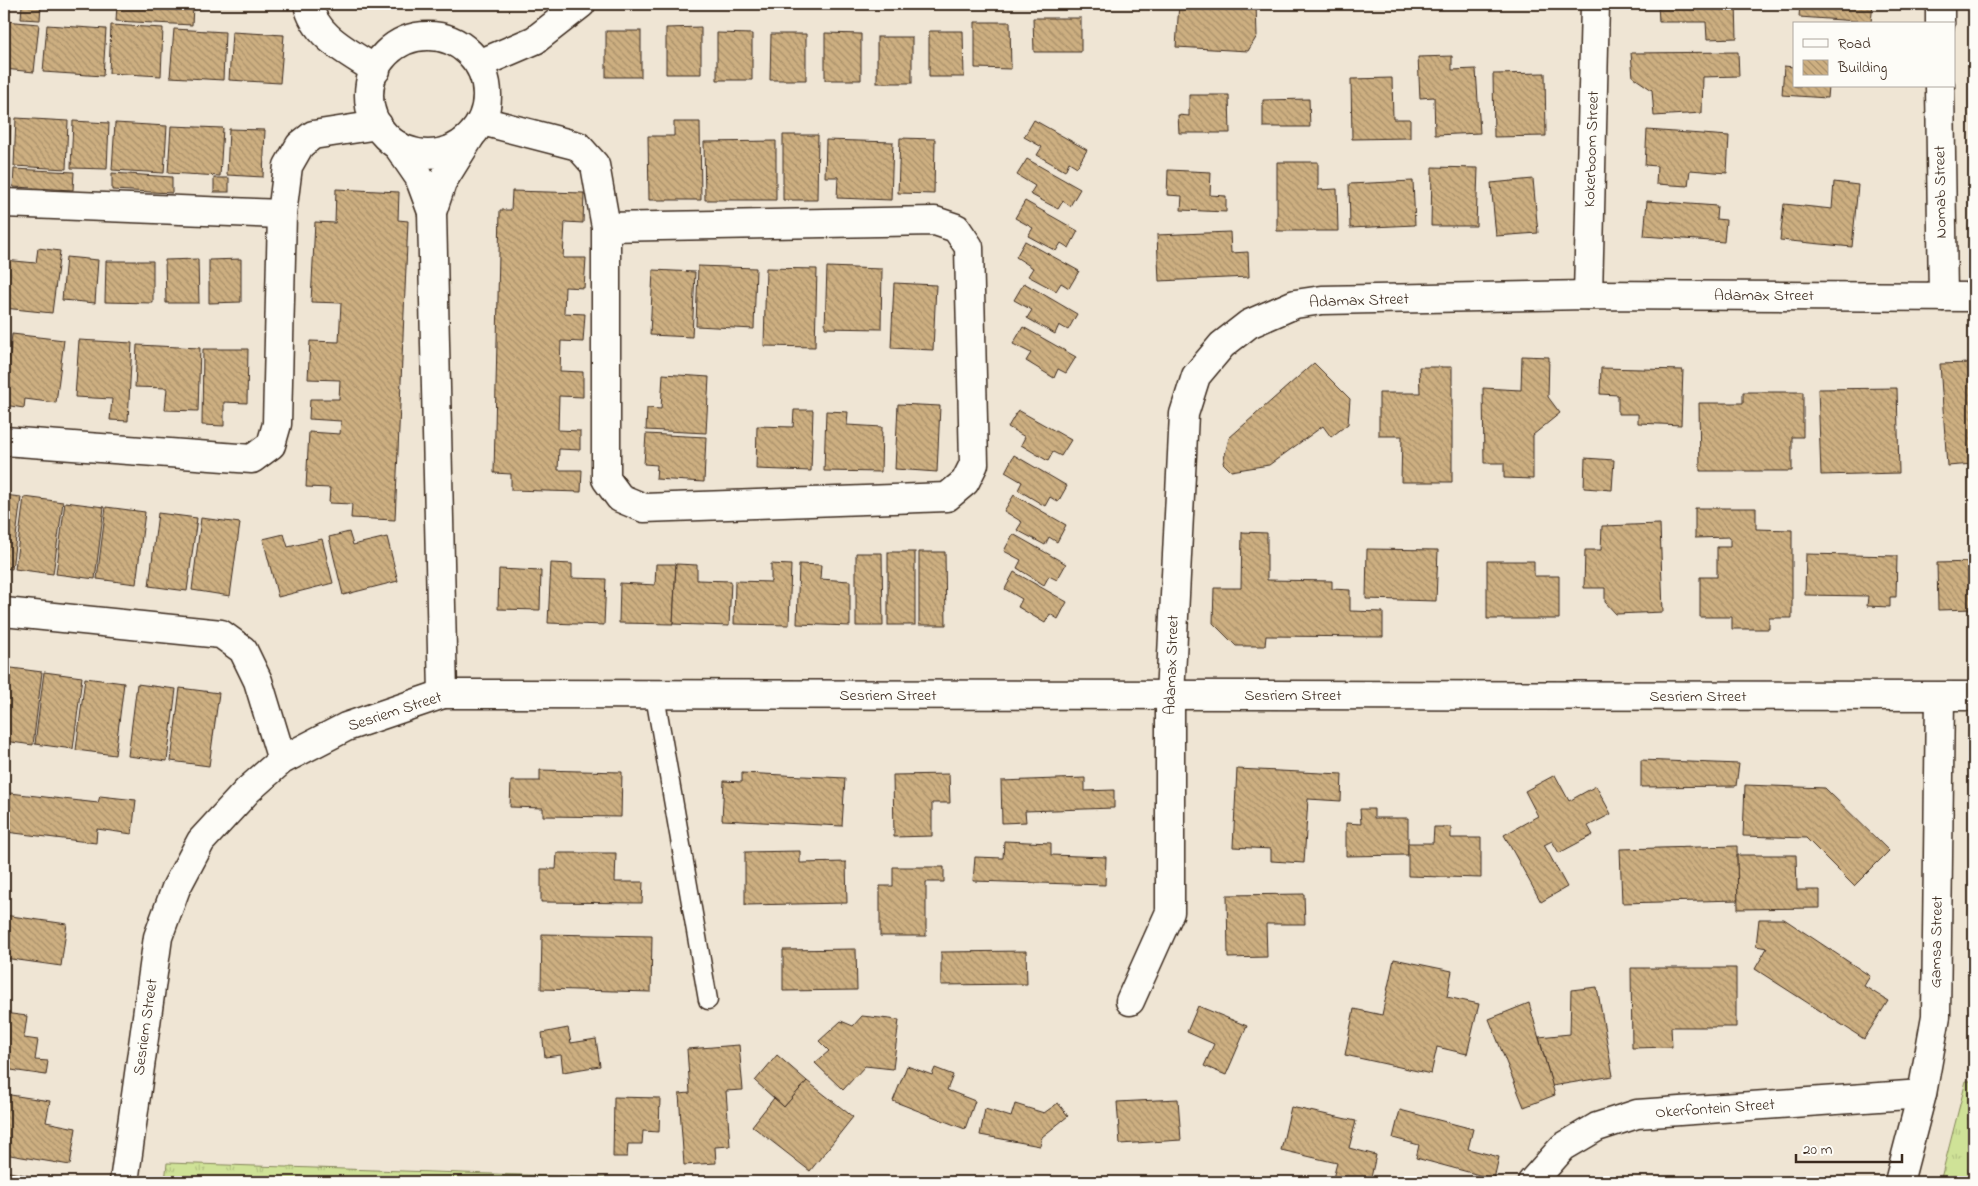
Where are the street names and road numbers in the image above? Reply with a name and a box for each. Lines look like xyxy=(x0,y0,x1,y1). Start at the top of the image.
street label: Kokerboom Street xyxy=(1578,90,1606,208)
street label: Nomab Street xyxy=(1928,145,1954,239)
street label: Adamax Street xyxy=(1714,284,1815,308)
street label: Adamax Street xyxy=(1309,287,1410,315)
street label: Adamax Street xyxy=(1158,614,1186,715)
street label: Sesriem Street xyxy=(839,684,937,708)
street label: Sesriem Street xyxy=(1244,684,1342,708)
street label: Sesriem Street xyxy=(345,685,446,738)
street label: Sesriem Street xyxy=(1649,685,1747,709)
street label: Gamsa Street xyxy=(1924,895,1950,988)
street label: Sesriem Street xyxy=(127,977,165,1077)
street label: Okerfontein Street xyxy=(1654,1093,1776,1125)

